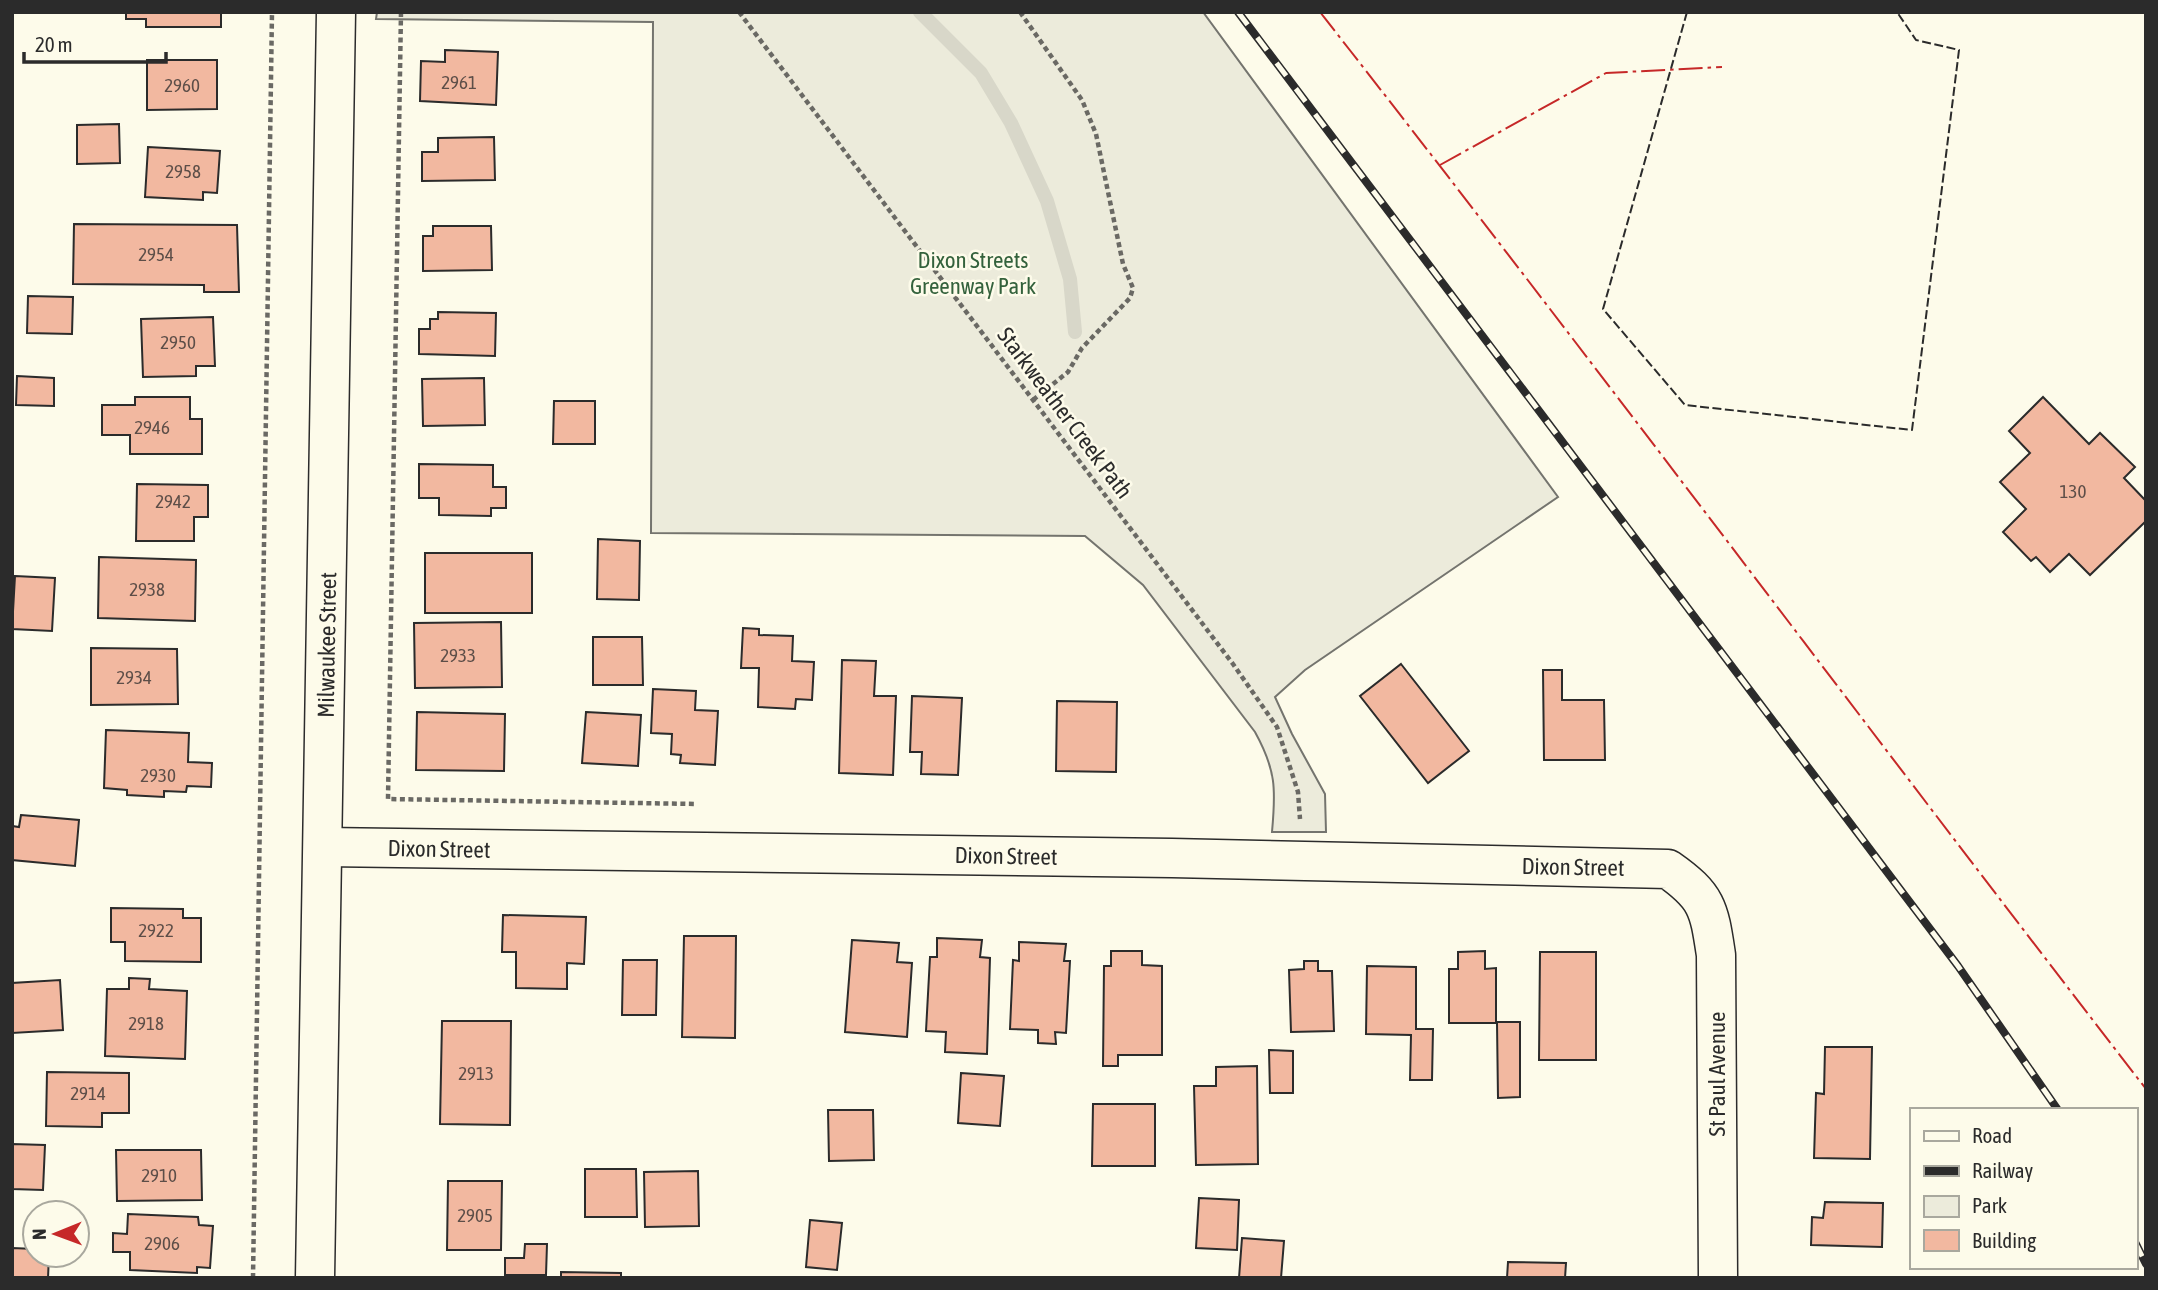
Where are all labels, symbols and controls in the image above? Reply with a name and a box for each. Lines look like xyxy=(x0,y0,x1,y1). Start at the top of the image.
scale bar xyxy=(24,21,166,65)
text: 20 m xyxy=(35,32,73,56)
house number: 2961 xyxy=(441,71,477,93)
house number: 2960 xyxy=(164,74,200,96)
house number: 2958 xyxy=(165,160,201,182)
house number: 2954 xyxy=(138,243,174,265)
park label: Dixon Streets Greenway Park xyxy=(910,247,1036,299)
street label: Starkweather Creek Path xyxy=(992,322,1138,504)
house number: 2950 xyxy=(160,331,196,353)
house number: 2946 xyxy=(134,416,170,438)
house number: 130 xyxy=(2060,480,2086,502)
house number: 2942 xyxy=(155,490,191,512)
street label: Milwaukee Street xyxy=(313,572,341,718)
house number: 2938 xyxy=(129,578,165,600)
house number: 2933 xyxy=(440,644,476,666)
house number: 2934 xyxy=(116,666,152,688)
house number: 2930 xyxy=(140,764,176,786)
street label: Dixon Street xyxy=(387,835,491,863)
street label: Dixon Street xyxy=(954,842,1058,870)
street label: Dixon Street xyxy=(1521,853,1625,881)
house number: 2922 xyxy=(138,919,174,941)
house number: 2918 xyxy=(128,1012,164,1034)
street label: St Paul Avenue xyxy=(1704,1012,1730,1136)
house number: 2913 xyxy=(458,1062,494,1084)
house number: 2914 xyxy=(70,1082,106,1104)
legend xyxy=(1910,1108,2137,1269)
text: Road xyxy=(1972,1123,2012,1147)
text: Railway xyxy=(1972,1158,2034,1182)
house number: 2910 xyxy=(141,1164,177,1186)
text: Park xyxy=(1972,1193,2007,1217)
north arrow xyxy=(21,1199,91,1269)
house number: 2905 xyxy=(457,1204,493,1226)
text: N xyxy=(28,1228,50,1240)
text: Building xyxy=(1972,1228,2036,1252)
house number: 2906 xyxy=(144,1232,180,1254)

